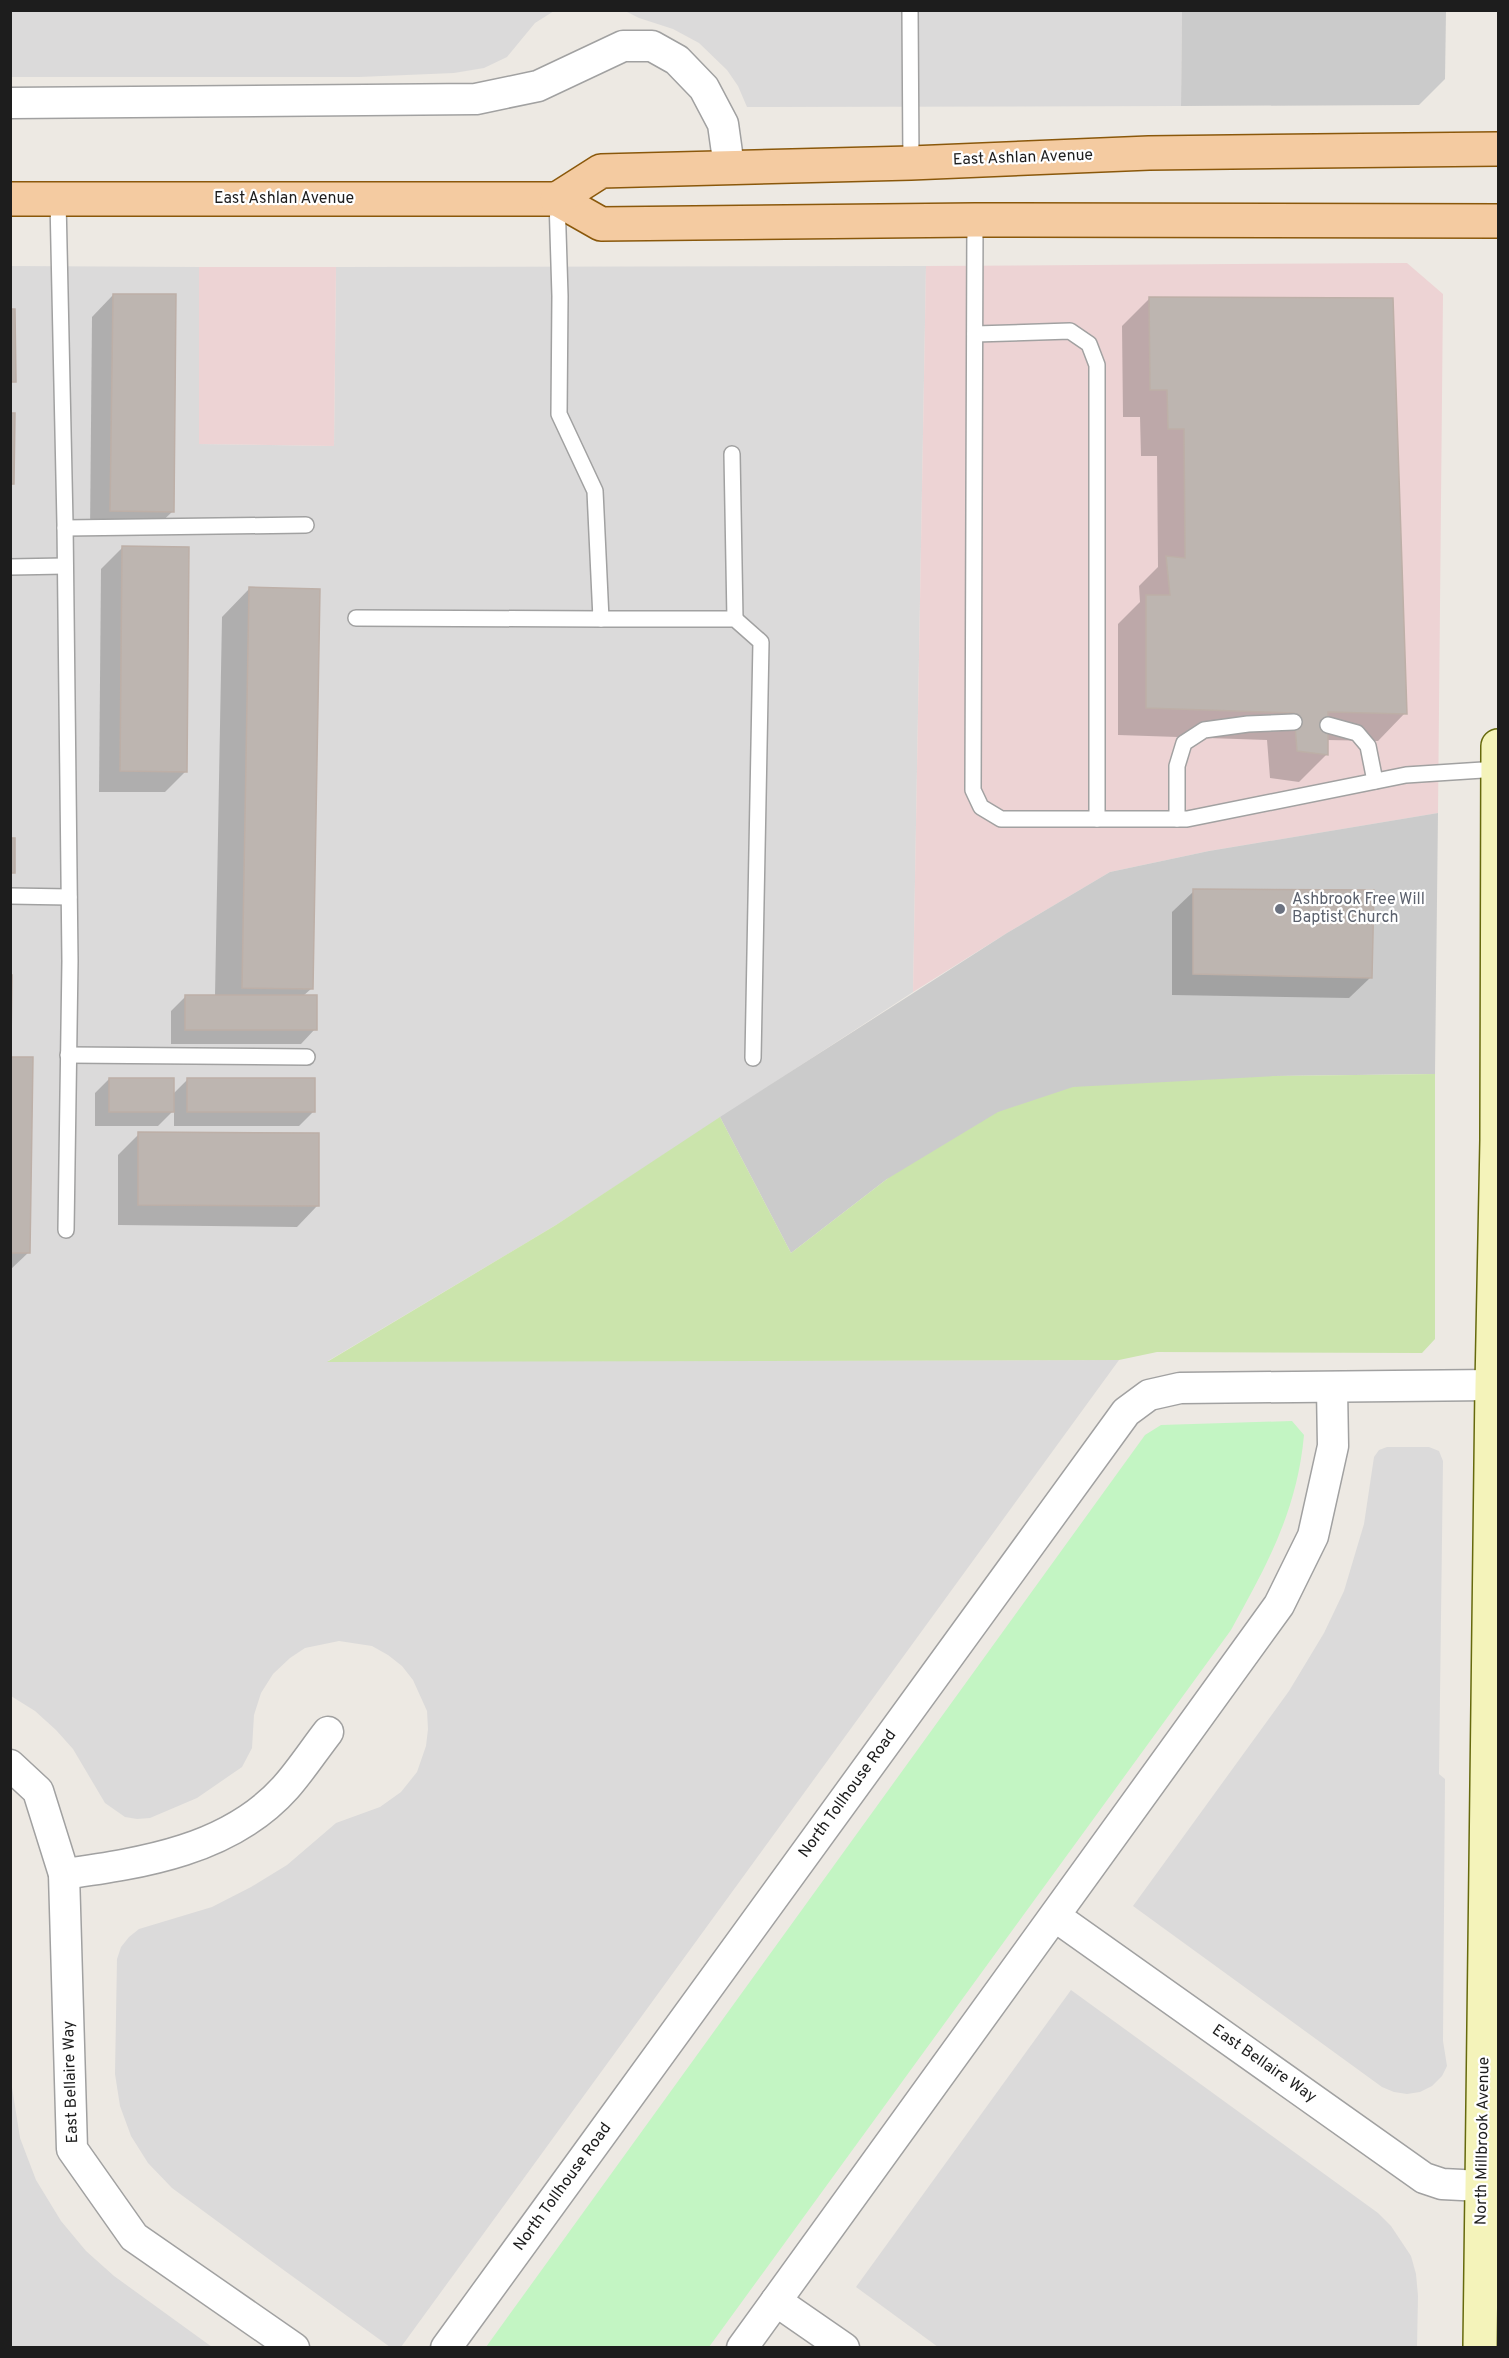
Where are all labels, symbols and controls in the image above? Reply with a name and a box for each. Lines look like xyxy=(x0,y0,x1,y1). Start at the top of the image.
street label: East Ashlan Avenue xyxy=(953,146,1093,170)
street label: East Ashlan Avenue xyxy=(214,189,354,209)
place label: Ashbrook Free Will Baptist Church xyxy=(1292,890,1425,928)
marker: Ashbrook Free Will Baptist Church xyxy=(1273,902,1287,916)
street label: North Tollhouse Road xyxy=(795,1726,901,1862)
street label: East Bellaire Way xyxy=(59,2020,83,2144)
street label: East Bellaire Way xyxy=(1208,2021,1320,2107)
street label: North Millbrook Avenue xyxy=(1472,2057,1494,2225)
street label: North Tollhouse Road xyxy=(510,2119,616,2255)

